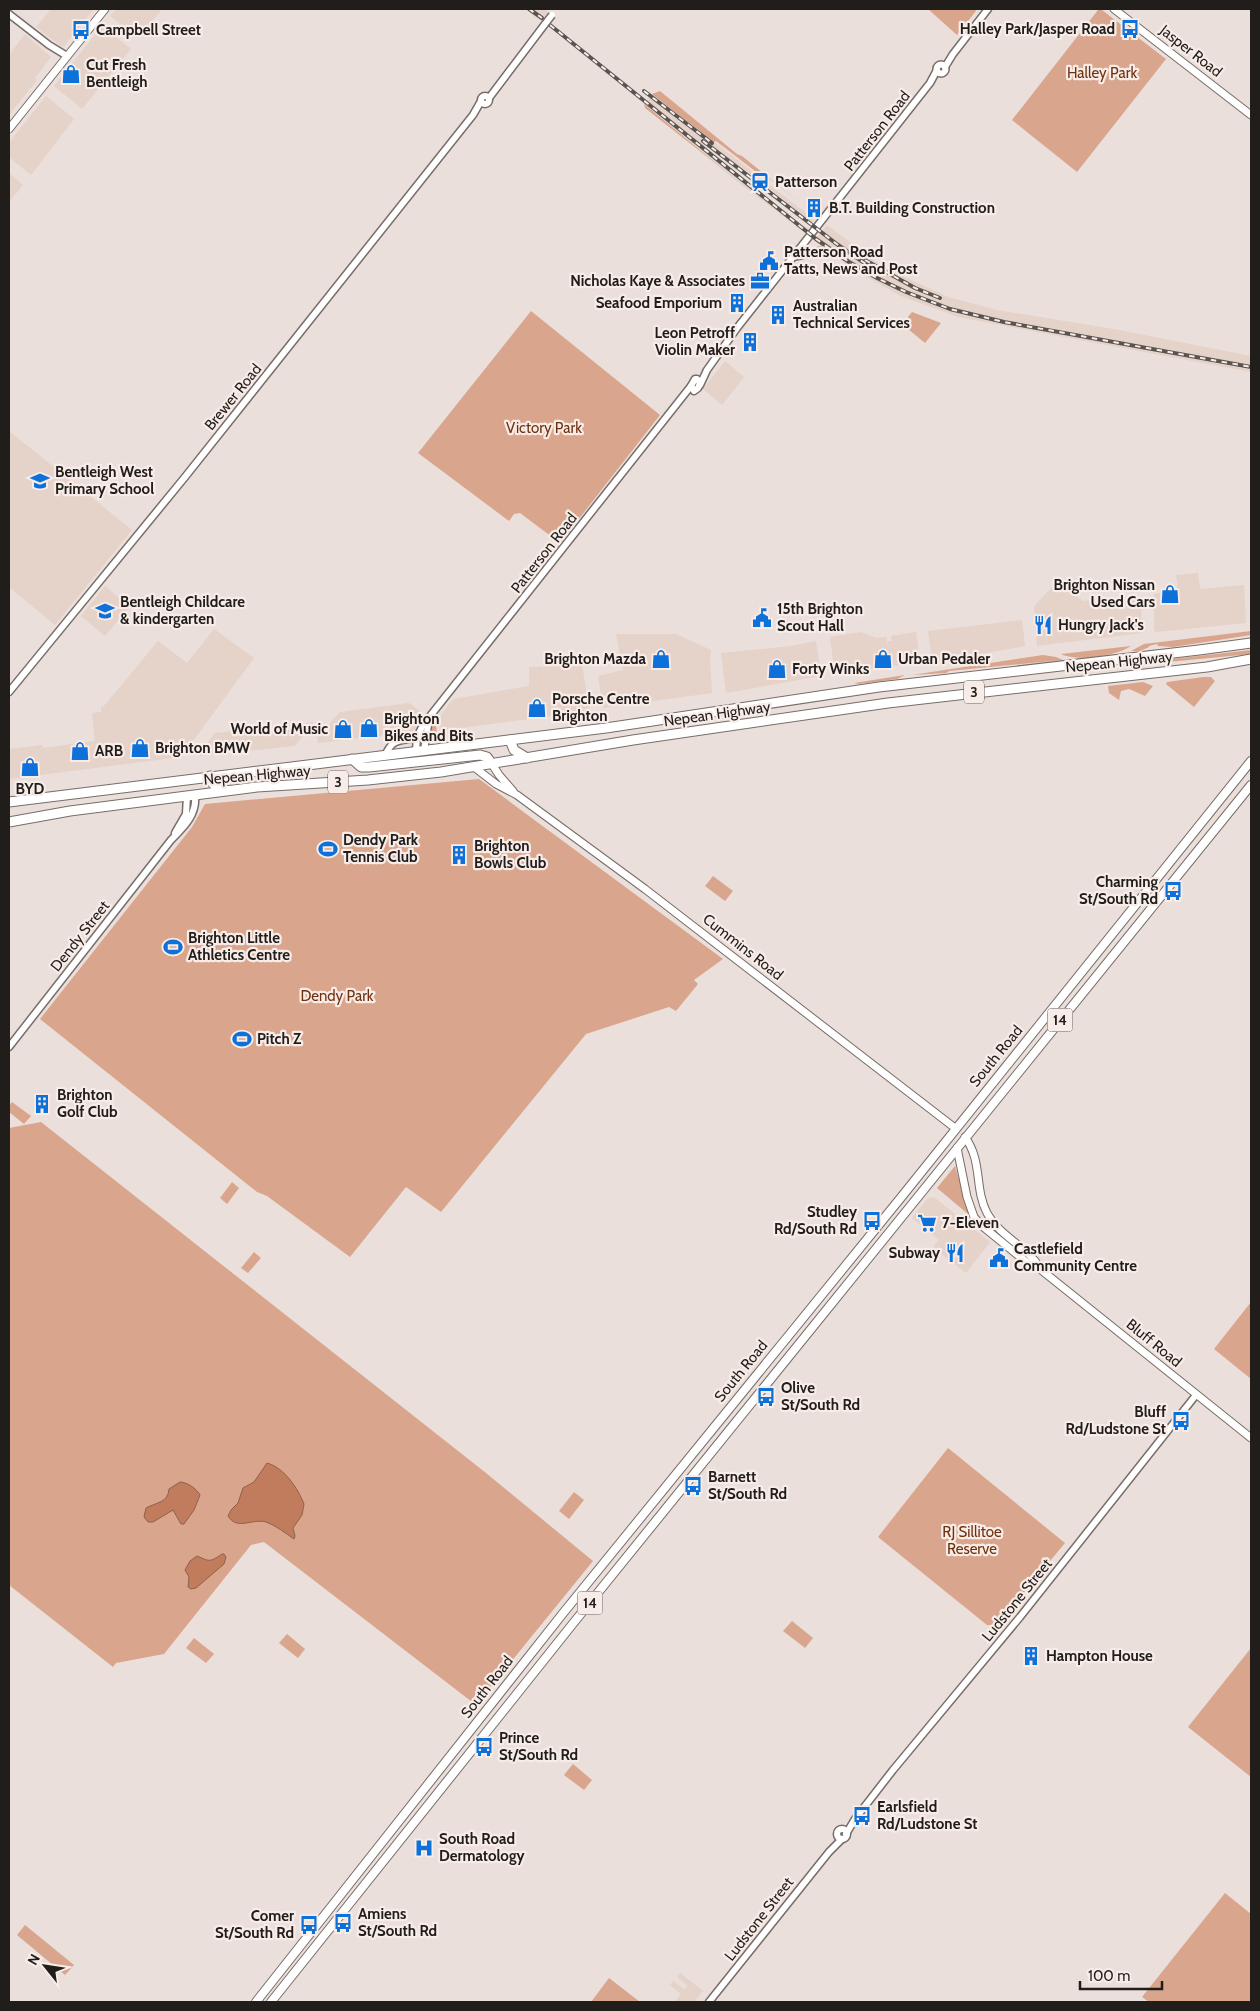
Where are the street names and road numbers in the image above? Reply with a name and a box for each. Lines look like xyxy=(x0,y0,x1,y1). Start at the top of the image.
street label: Jasper Road xyxy=(1156,21,1226,81)
street label: Patterson Road xyxy=(840,87,914,175)
street label: Brewer Road xyxy=(201,360,265,434)
street label: Patterson Road xyxy=(507,509,581,597)
street label: Nepean Highway xyxy=(1065,647,1174,677)
road number: 3 xyxy=(964,680,984,704)
street label: Nepean Highway xyxy=(663,698,772,730)
street label: Nepean Highway xyxy=(203,761,312,789)
road number: 3 xyxy=(328,770,348,794)
street label: Dendy Street xyxy=(47,897,113,975)
street label: Cummins Road xyxy=(699,910,787,984)
road number: 14 xyxy=(1048,1008,1072,1032)
street label: South Road xyxy=(966,1022,1026,1090)
street label: Bluff Road xyxy=(1123,1315,1185,1371)
street label: South Road xyxy=(711,1337,771,1405)
street label: Ludstone Street xyxy=(978,1555,1056,1645)
road number: 14 xyxy=(578,1592,602,1615)
street label: South Road xyxy=(457,1652,517,1722)
street label: Ludstone Street xyxy=(721,1874,797,1964)

